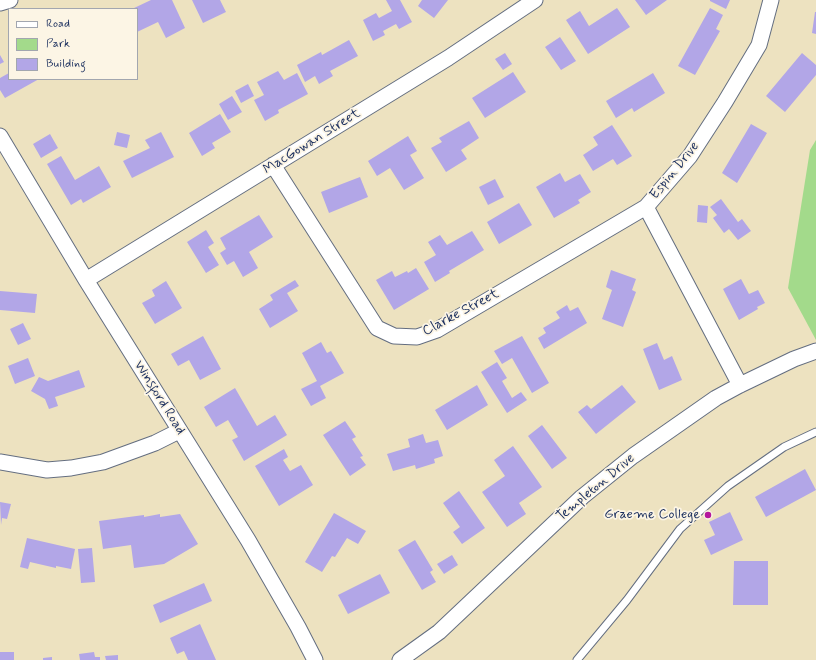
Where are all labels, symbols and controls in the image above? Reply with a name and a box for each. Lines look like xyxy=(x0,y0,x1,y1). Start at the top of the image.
legend xyxy=(8,8,138,80)
text: Road xyxy=(46,16,70,32)
text: Park xyxy=(46,36,70,52)
text: Building xyxy=(46,56,86,72)
street label: MacGowan Street xyxy=(260,105,364,179)
street label: Espin Drive xyxy=(647,139,703,203)
street label: Clarke Street xyxy=(420,286,502,340)
street label: Winsford Road xyxy=(130,358,188,438)
street label: Templeton Drive xyxy=(554,450,638,526)
place label: Graeme College xyxy=(604,507,700,523)
marker: Graeme College xyxy=(703,510,713,520)

